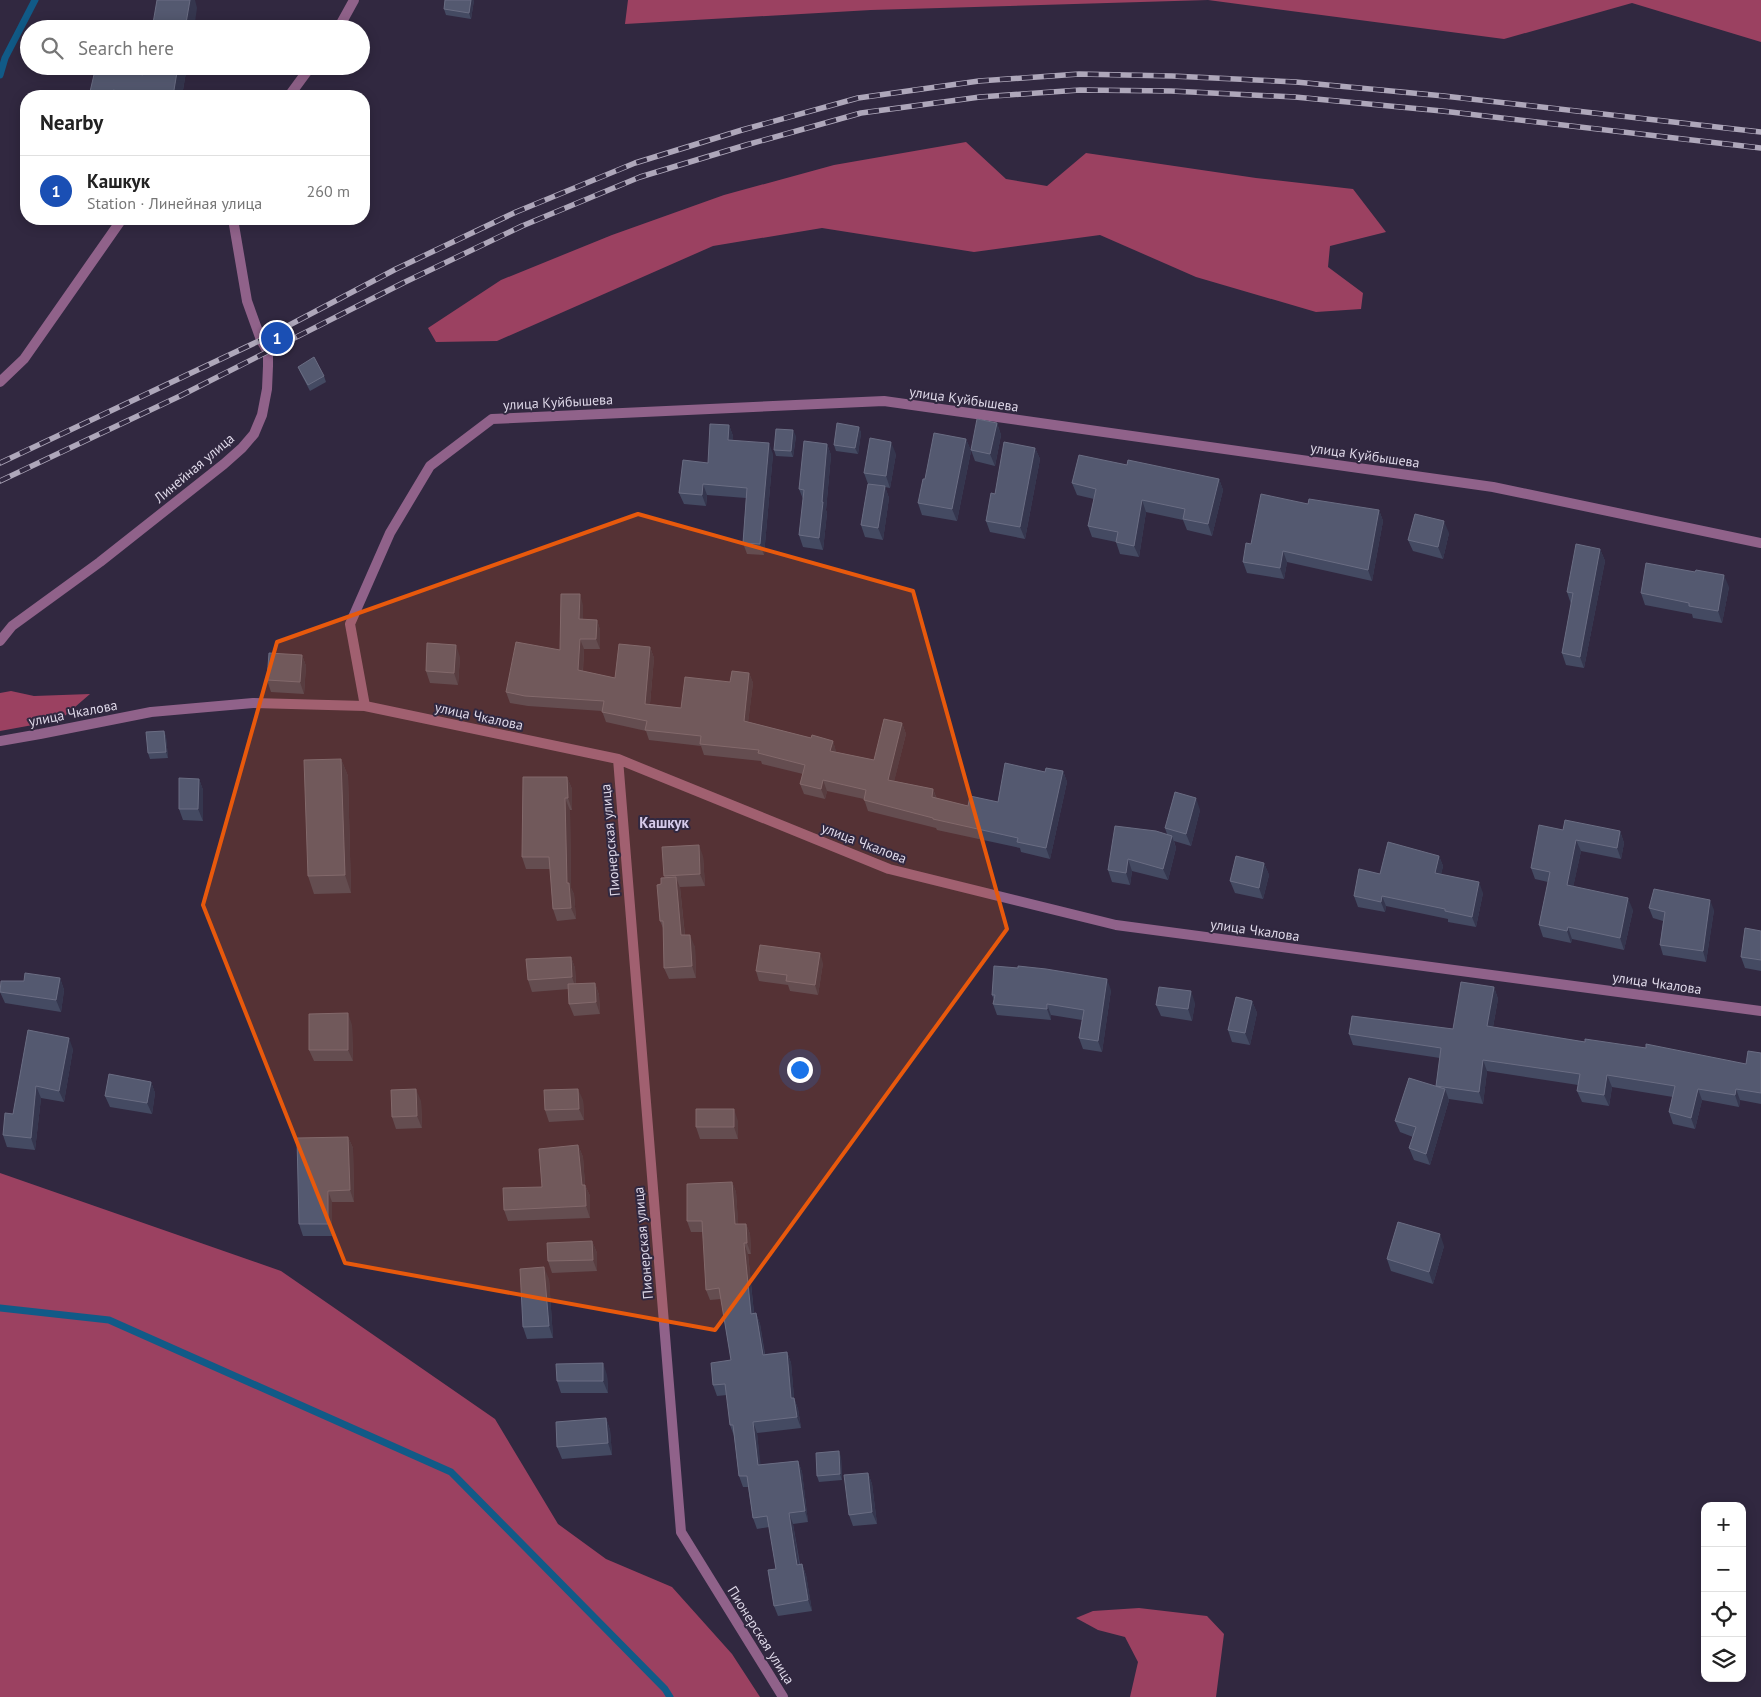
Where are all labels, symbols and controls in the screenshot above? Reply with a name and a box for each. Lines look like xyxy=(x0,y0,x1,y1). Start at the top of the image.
search box xyxy=(20,20,370,75)
icon: search xyxy=(38,34,66,62)
text: Search here xyxy=(78,36,174,60)
text: Nearby xyxy=(40,109,103,136)
text: Кашкук xyxy=(87,169,150,193)
text: 1 xyxy=(51,181,61,201)
text: 260 m xyxy=(307,181,350,201)
text: Station · Линейная улица xyxy=(87,193,262,213)
pin: 1 xyxy=(261,319,293,357)
street label: улица Куйбышева xyxy=(908,382,1020,416)
street label: улица Куйбышева xyxy=(503,390,614,414)
street label: Линейная улица xyxy=(149,429,238,507)
street label: улица Куйбышева xyxy=(1309,438,1421,472)
street label: улица Чкалова xyxy=(27,696,119,730)
street label: улица Чкалова xyxy=(433,698,525,734)
street label: Пионерская улица xyxy=(596,783,624,897)
district label: Кашкук xyxy=(639,813,690,832)
street label: улица Чкалова xyxy=(819,818,909,868)
street label: улица Чкалова xyxy=(1209,915,1301,945)
street label: улица Чкалова xyxy=(1611,968,1703,998)
your location xyxy=(787,1057,813,1083)
street label: Пионерская улица xyxy=(629,1186,657,1300)
map controls xyxy=(1701,1502,1746,1682)
button: + xyxy=(1701,1502,1746,1547)
button: − xyxy=(1701,1547,1746,1592)
street label: Пионерская улица xyxy=(724,1582,798,1688)
button: locate xyxy=(1701,1592,1746,1637)
button: layers xyxy=(1701,1637,1746,1682)

